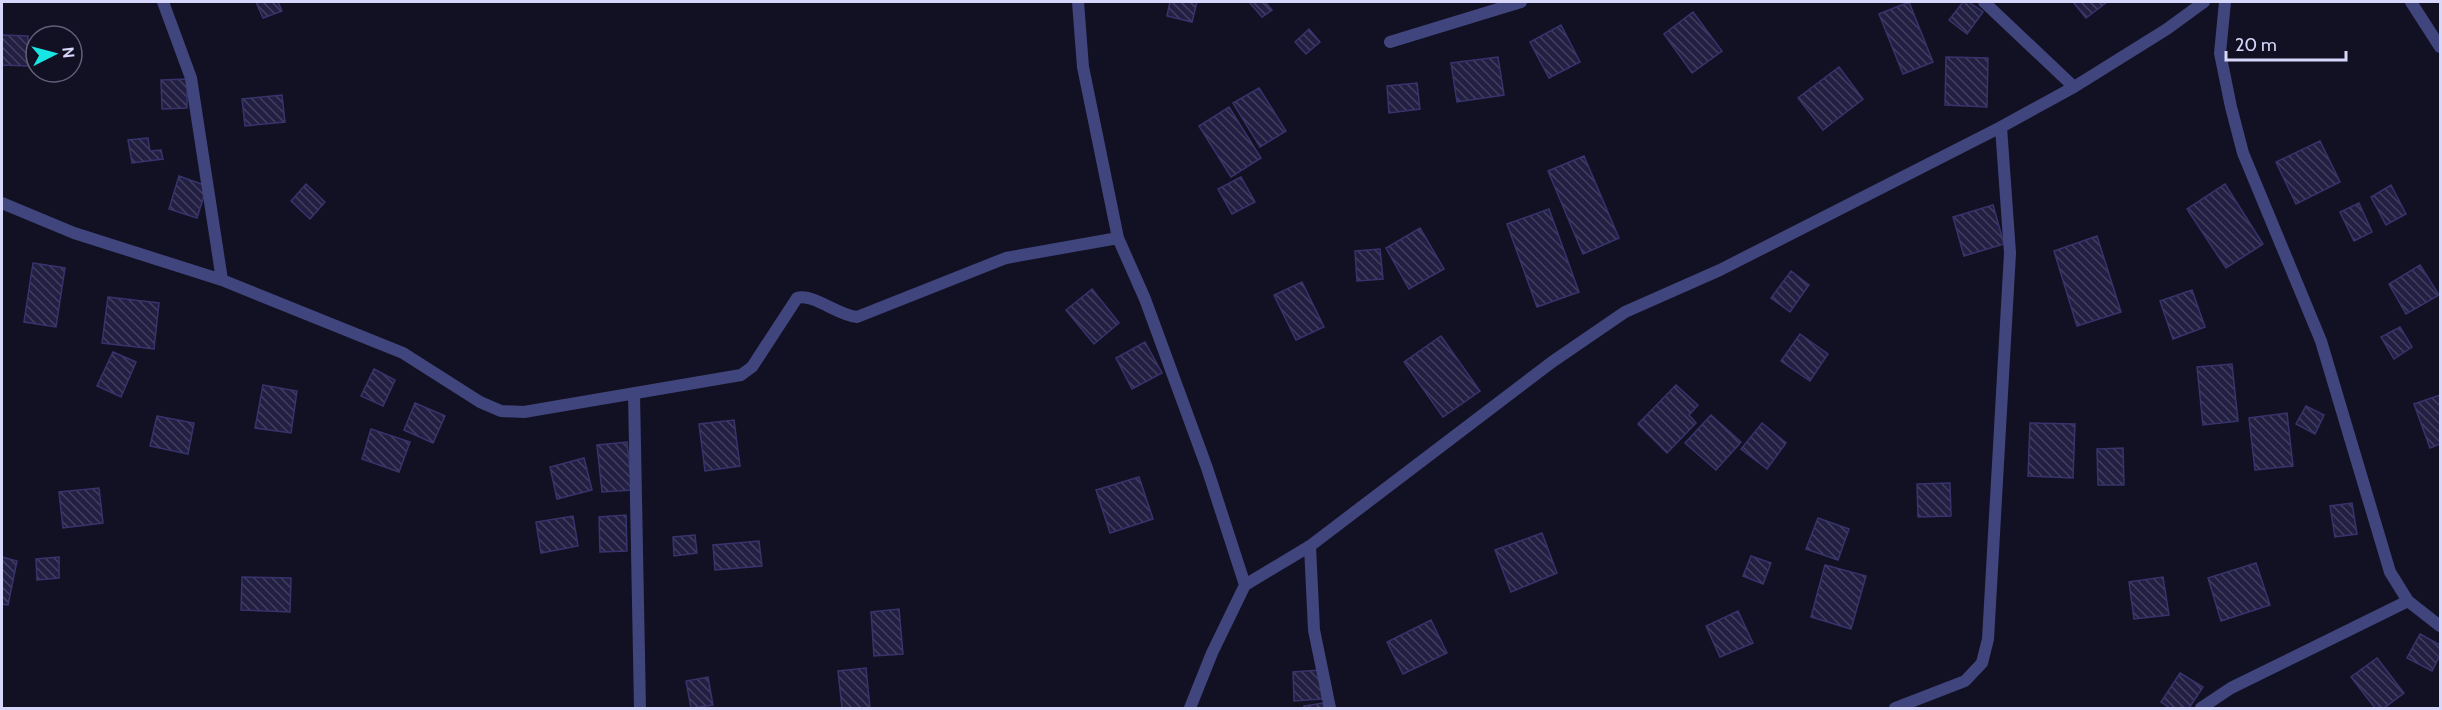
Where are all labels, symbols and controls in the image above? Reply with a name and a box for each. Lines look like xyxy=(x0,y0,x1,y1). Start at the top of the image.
north arrow xyxy=(24,24,84,84)
scale bar xyxy=(2226,24,2346,62)
text: 20 m xyxy=(2235,34,2277,56)
text: N xyxy=(58,46,78,59)

